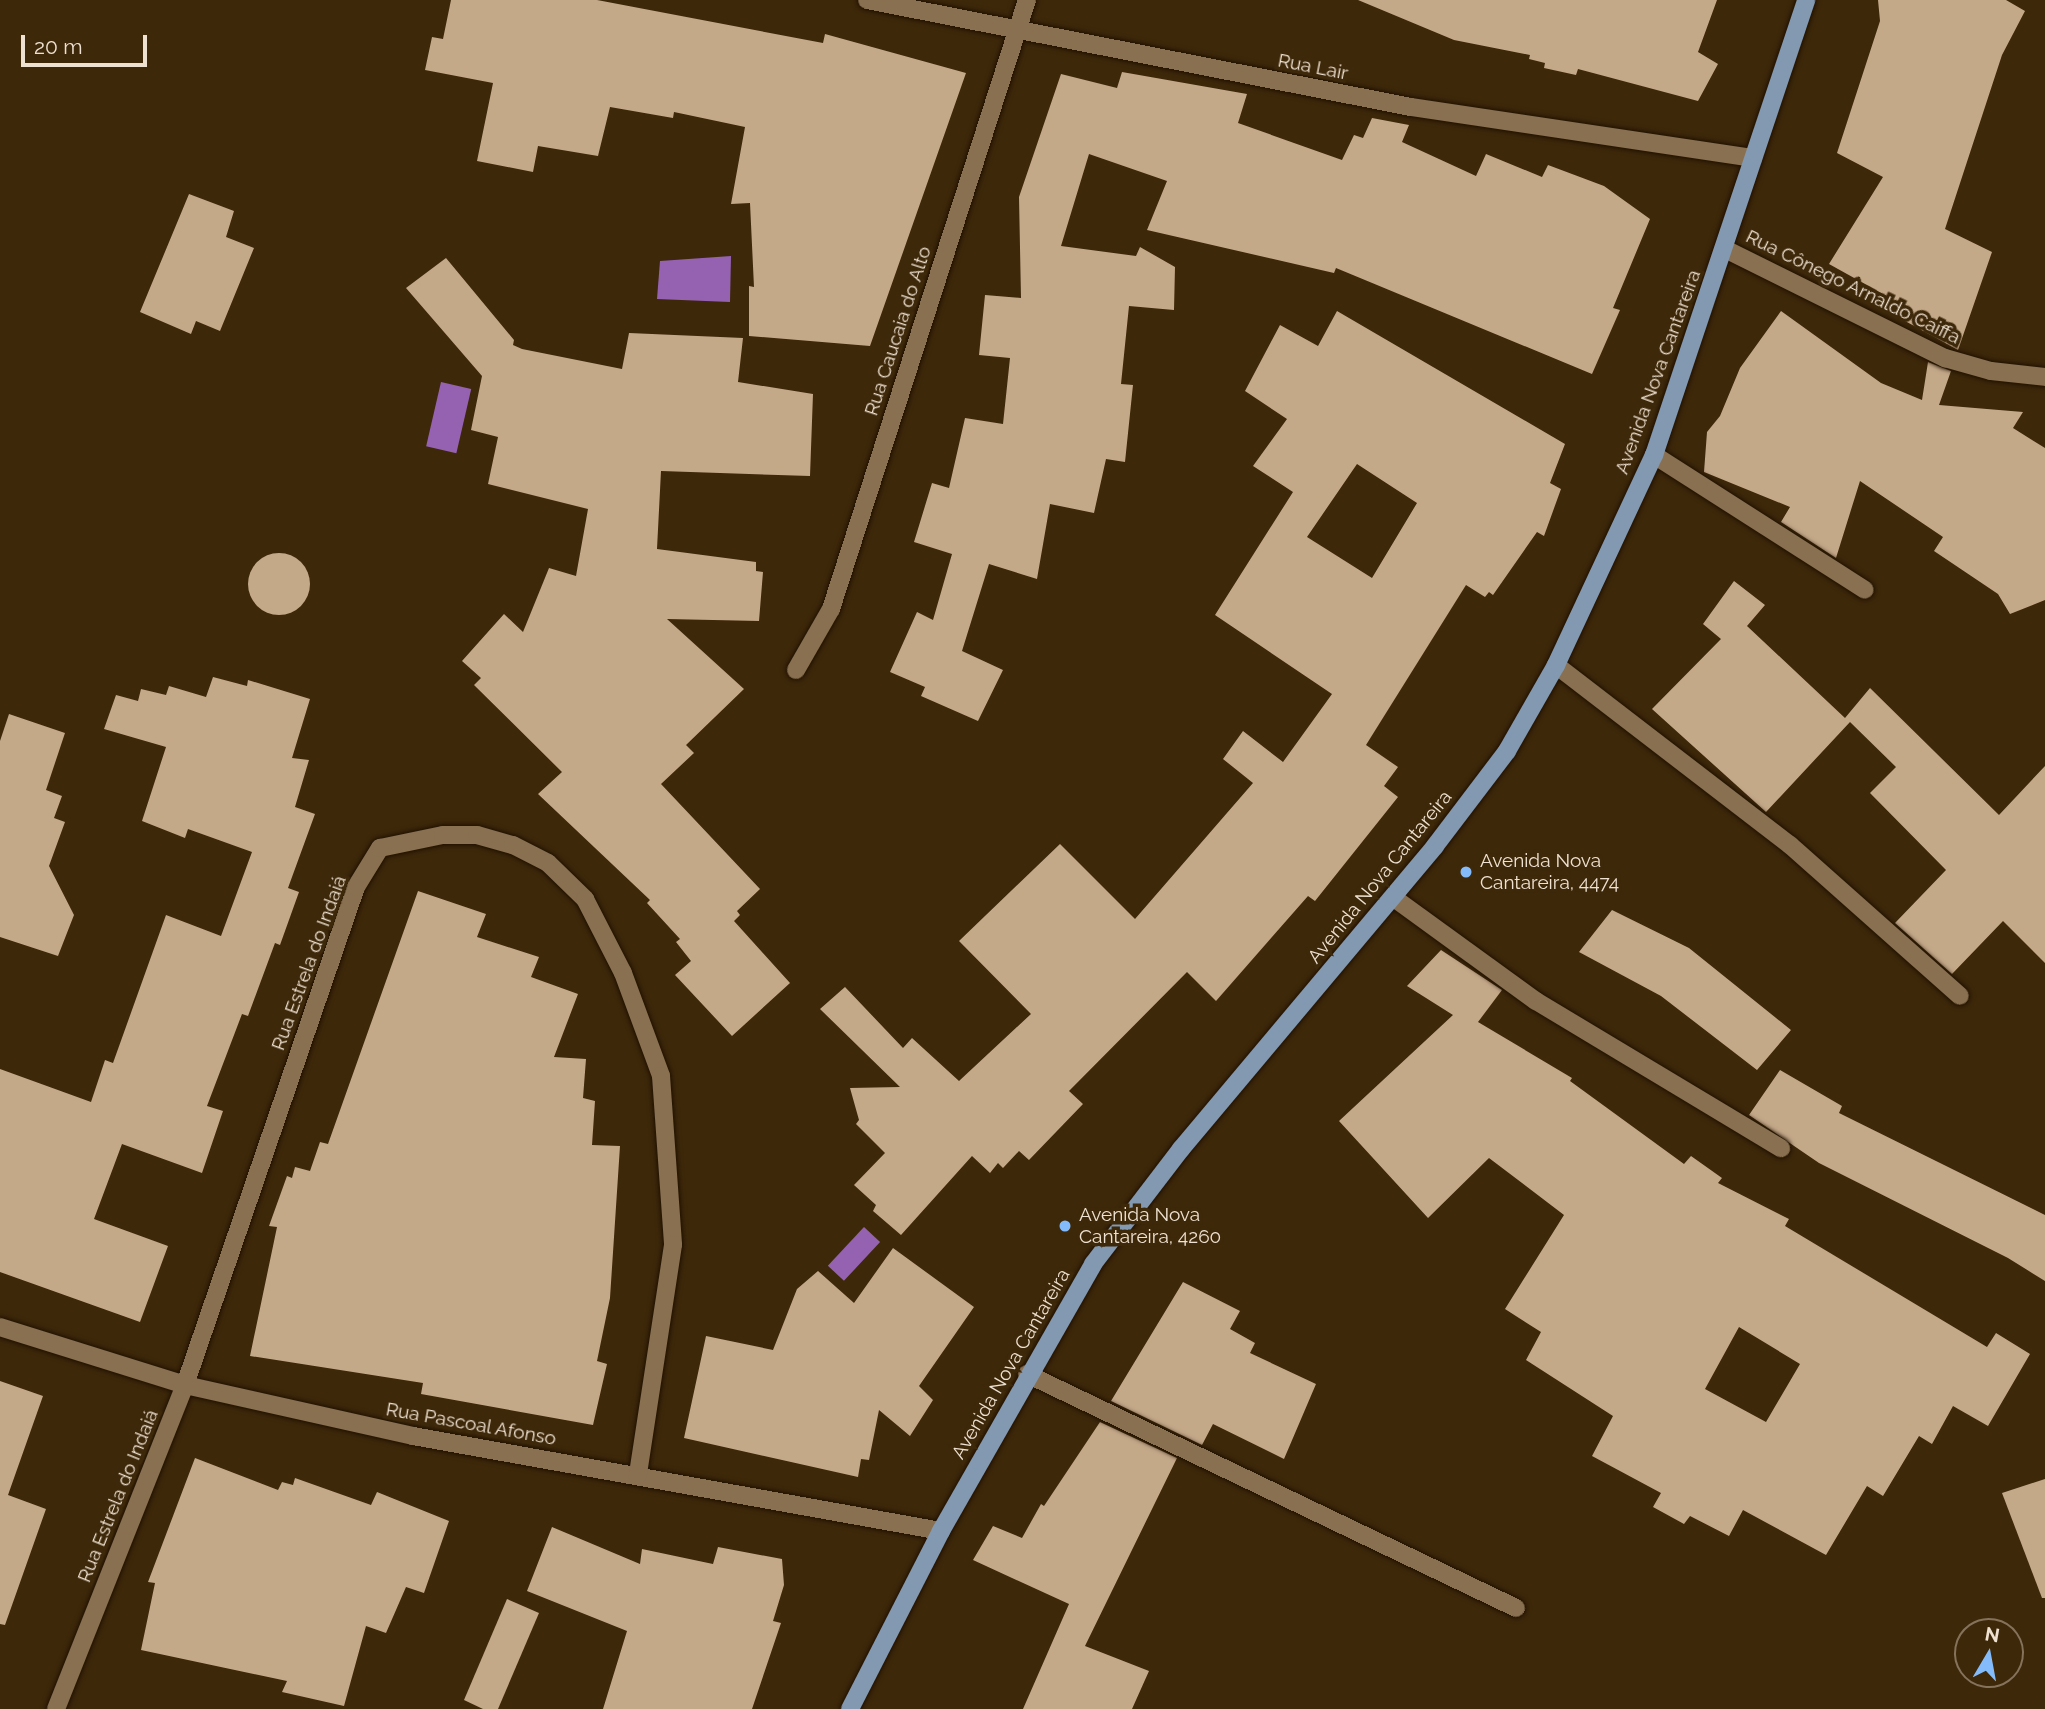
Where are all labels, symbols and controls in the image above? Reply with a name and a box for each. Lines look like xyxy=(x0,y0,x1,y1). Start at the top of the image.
scale bar xyxy=(24,21,150,65)
text: 20 m xyxy=(34,34,82,59)
street label: Rua Lair xyxy=(1276,49,1350,85)
street label: Rua Cônego Arnaldo Caiffa xyxy=(1742,225,1964,349)
street label: Rua Caucaia do Alto xyxy=(860,243,936,419)
street label: Avenida Nova Cantareira xyxy=(1610,267,1706,477)
street label: Avenida Nova Cantareira xyxy=(1303,786,1457,968)
place label: Avenida Nova Cantareira, 4474 xyxy=(1480,850,1619,894)
marker: Avenida Nova Cantareira, 4474 xyxy=(1458,864,1474,880)
street label: Rua Estrela do Indaiá xyxy=(267,873,351,1053)
place label: Avenida Nova Cantareira, 4260 xyxy=(1079,1204,1221,1248)
marker: Avenida Nova Cantareira, 4260 xyxy=(1057,1218,1073,1234)
street label: Avenida Nova Cantareira xyxy=(947,1265,1075,1463)
street label: Rua Pascoal Afonso xyxy=(384,1398,558,1450)
street label: Rua Estrela do Indaiá xyxy=(73,1406,163,1586)
north arrow xyxy=(1954,1618,2024,1688)
text: N xyxy=(1983,1622,2001,1646)

